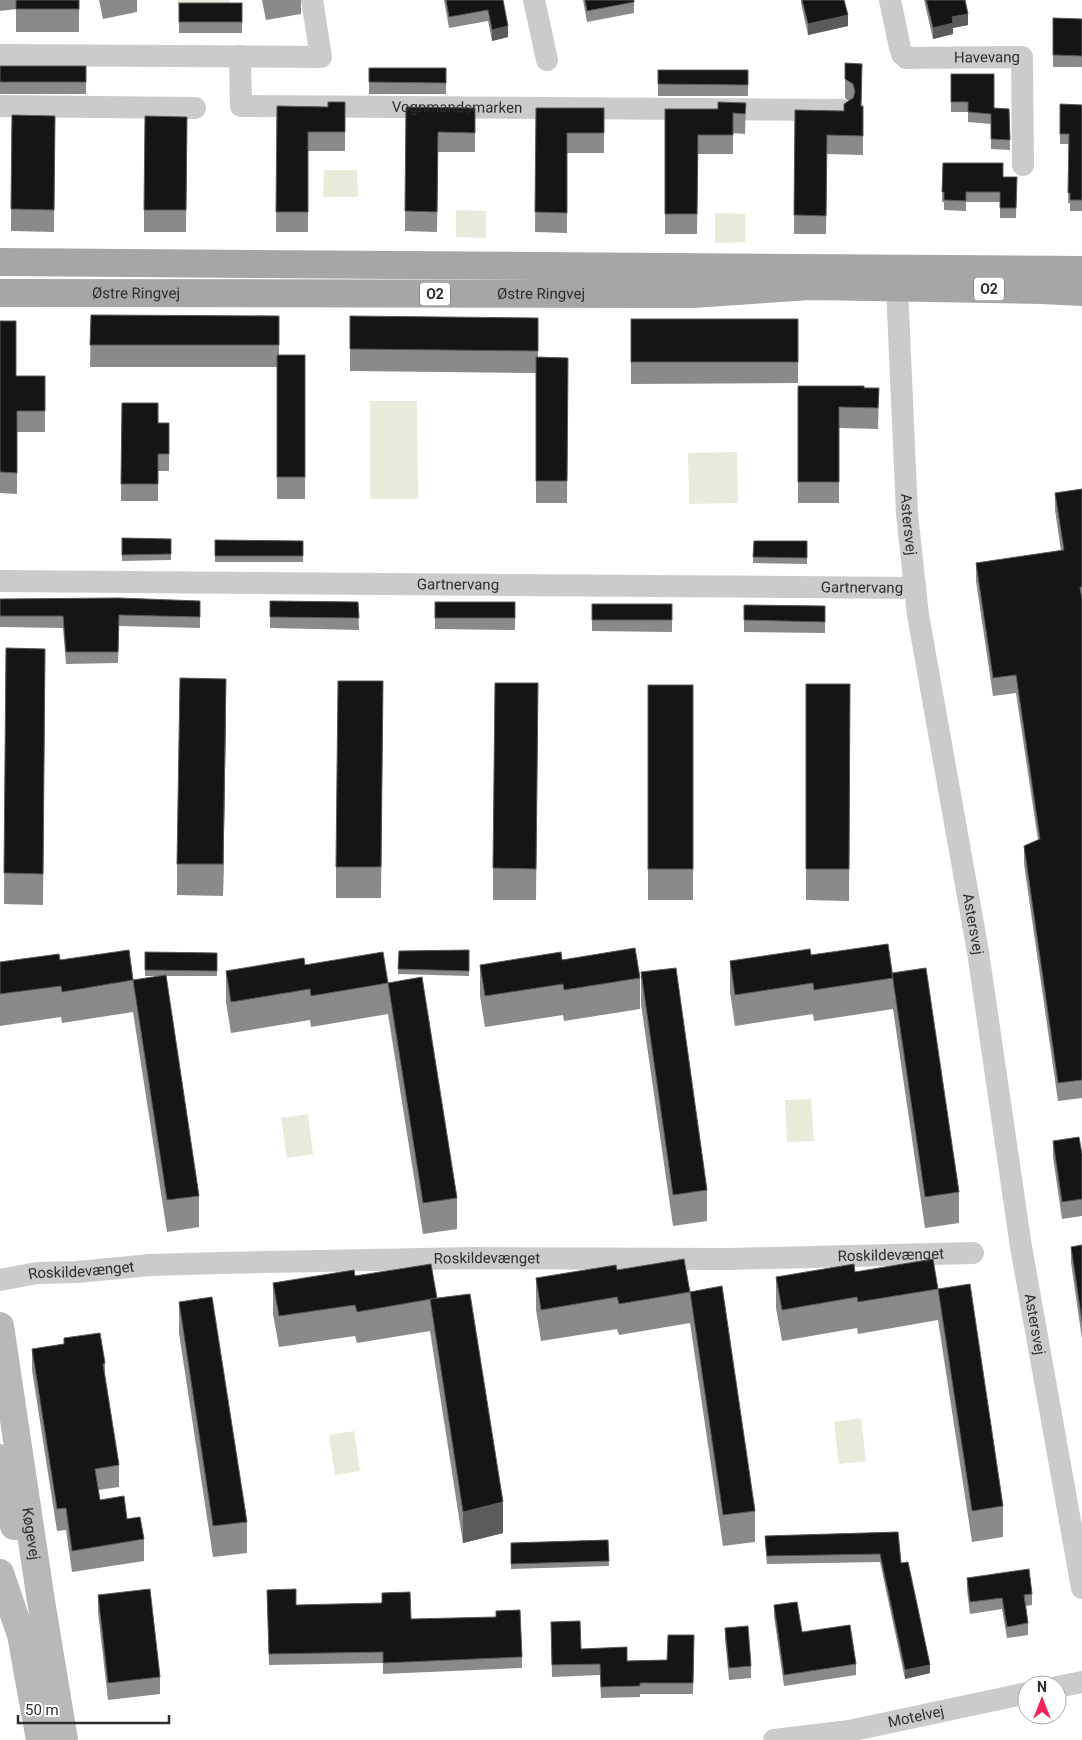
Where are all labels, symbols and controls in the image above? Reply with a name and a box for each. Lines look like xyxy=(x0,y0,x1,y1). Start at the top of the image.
street label: Havevang xyxy=(954,48,1020,67)
street label: Vognmandsmarken xyxy=(392,98,522,117)
road number: O2 xyxy=(974,278,1004,300)
road number: O2 xyxy=(420,282,450,306)
street label: Østre Ringvej xyxy=(92,284,180,302)
street label: Østre Ringvej xyxy=(497,285,585,303)
street label: Astersvej xyxy=(897,493,920,556)
street label: Gartnervang xyxy=(417,575,499,594)
street label: Gartnervang xyxy=(821,578,903,597)
street label: Astersvej xyxy=(959,892,987,956)
street label: Roskildevænget xyxy=(837,1245,944,1265)
street label: Roskildevænget xyxy=(434,1249,540,1268)
street label: Roskildevænget xyxy=(27,1258,135,1283)
street label: Astersvej xyxy=(1020,1292,1049,1356)
street label: Køgevej xyxy=(18,1506,44,1561)
north arrow xyxy=(1017,1675,1067,1725)
text: N xyxy=(1037,1679,1047,1695)
scale bar xyxy=(18,1692,169,1724)
text: 50 m xyxy=(25,1701,59,1719)
street label: Motelvej xyxy=(886,1702,946,1731)

